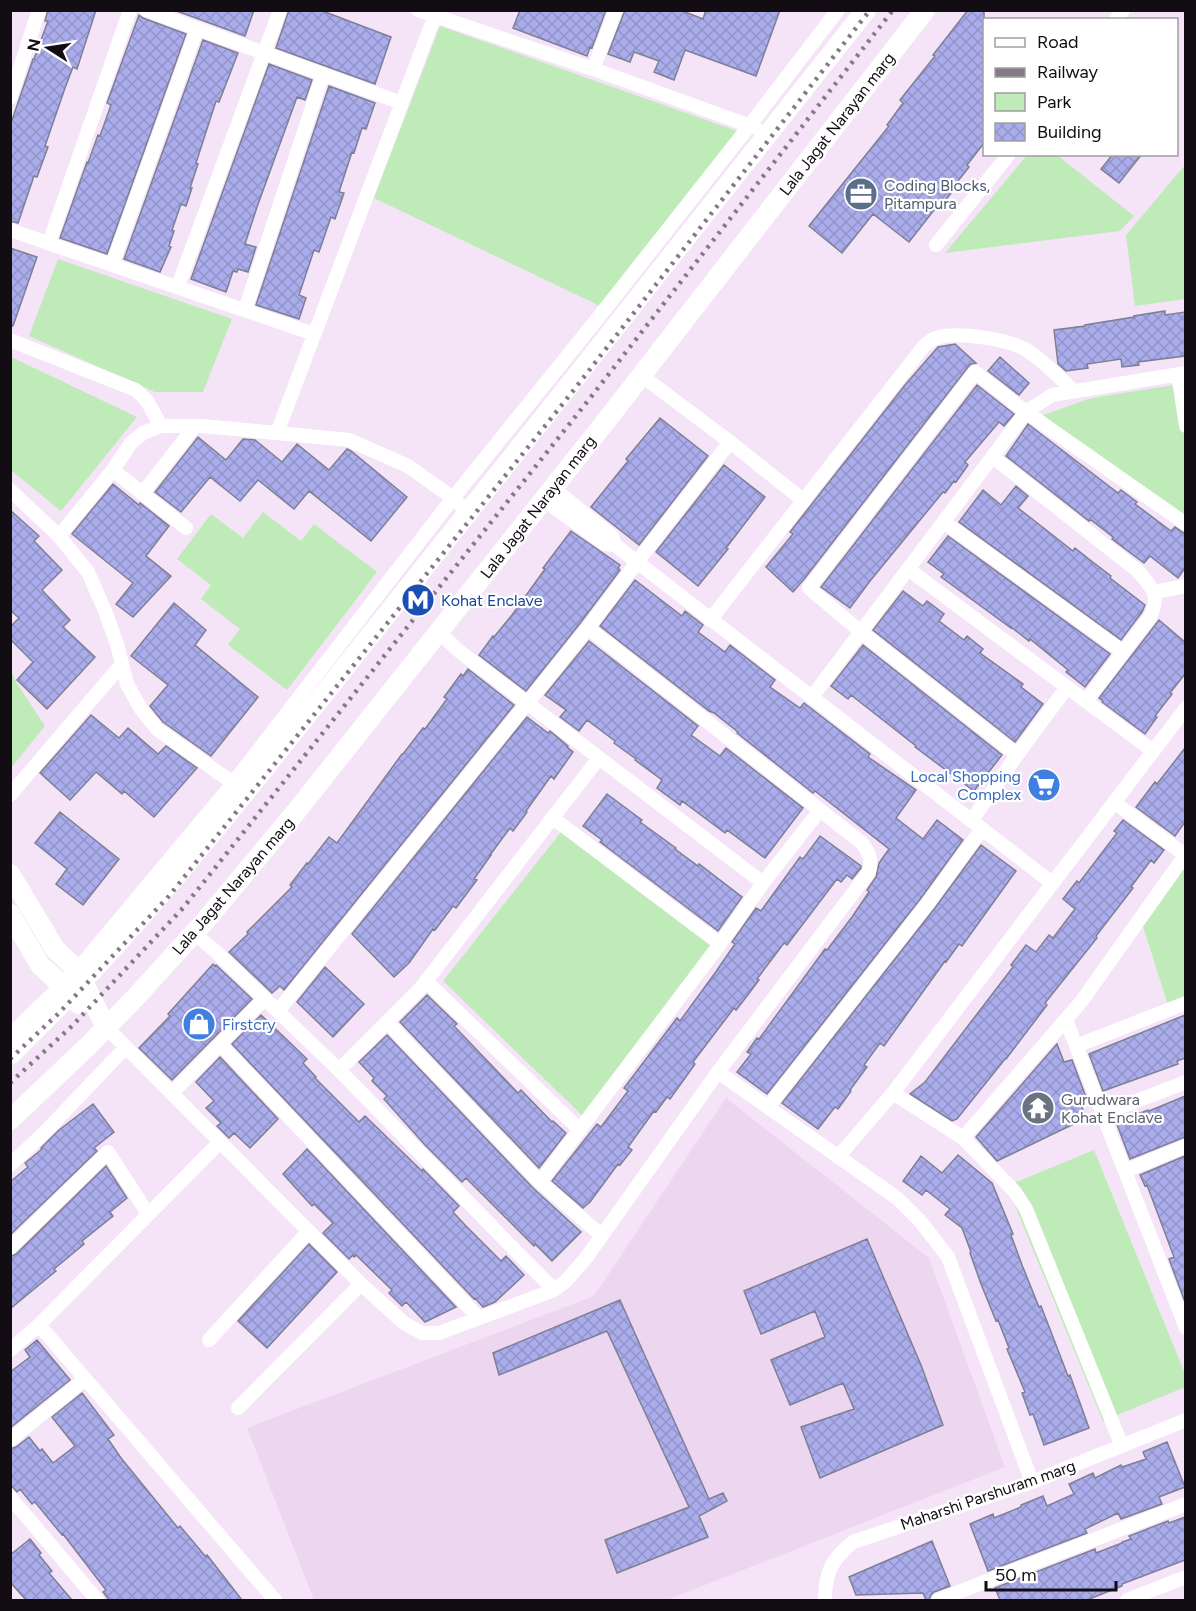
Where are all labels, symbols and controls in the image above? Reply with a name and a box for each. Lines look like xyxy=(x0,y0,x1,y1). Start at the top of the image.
north arrow xyxy=(18,18,78,78)
legend xyxy=(983,18,1178,156)
text: Road xyxy=(1037,31,1078,53)
text: N xyxy=(23,37,44,53)
street label: Lala Jagat Narayan marg xyxy=(775,49,899,199)
text: Railway xyxy=(1037,61,1099,83)
text: Park xyxy=(1037,91,1072,113)
text: Building xyxy=(1037,121,1102,143)
office icon: Coding Blocks, Pitampura xyxy=(843,176,879,212)
place label: Coding Blocks, Pitampura xyxy=(884,176,990,213)
street label: Lala Jagat Narayan marg xyxy=(476,432,600,582)
metro station icon: Kohat Enclave xyxy=(400,582,436,618)
place label: Kohat Enclave xyxy=(441,591,543,610)
place label: Local Shopping Complex xyxy=(910,767,1021,804)
supermarket icon: Local Shopping Complex xyxy=(1026,767,1062,803)
street label: Lala Jagat Narayan marg xyxy=(168,813,298,959)
shop icon: Firstcry xyxy=(181,1006,217,1042)
place label: Firstcry xyxy=(222,1015,276,1034)
temple icon: Gurudwara Kohat Enclave xyxy=(1020,1090,1056,1126)
place label: Gurudwara Kohat Enclave xyxy=(1061,1090,1163,1127)
street label: Maharshi Parshuram marg xyxy=(898,1456,1078,1534)
scale bar xyxy=(986,1554,1116,1592)
text: 50 m xyxy=(995,1564,1037,1586)

